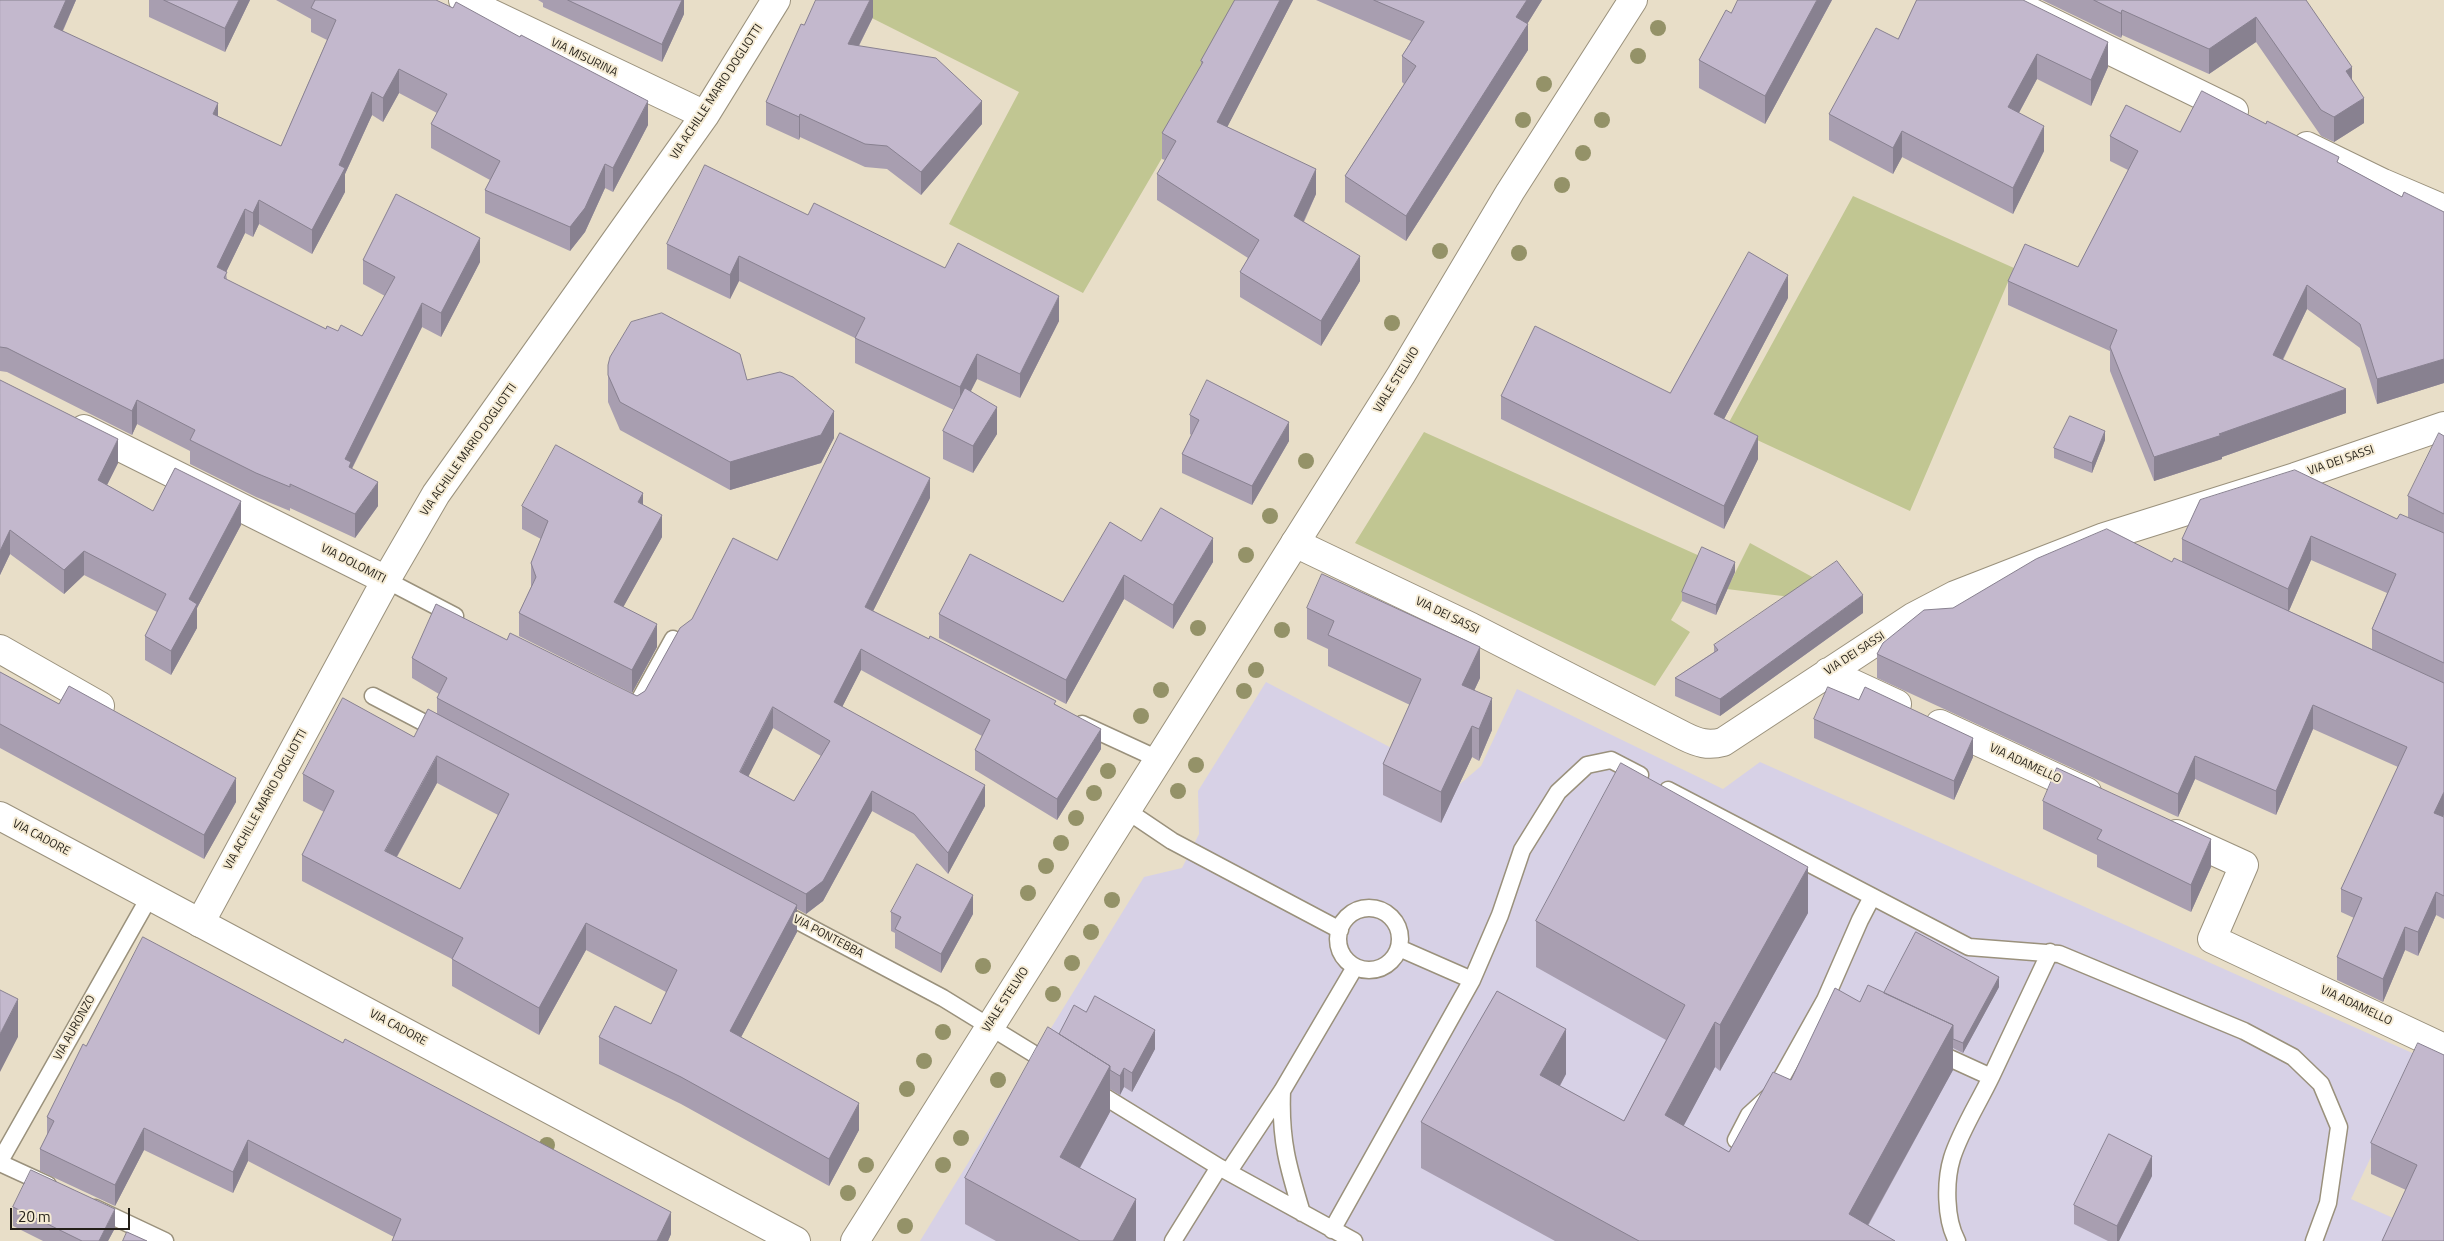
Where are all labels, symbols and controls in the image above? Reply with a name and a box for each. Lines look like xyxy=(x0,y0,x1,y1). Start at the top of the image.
street label: VIA ACHILLE MARIO DOGLIOTTI xyxy=(668,22,766,162)
street label: VIA MISURINA xyxy=(548,36,620,80)
street label: VIALE STELVIO xyxy=(1371,345,1423,415)
street label: VIA ACHILLE MARIO DOGLIOTTI xyxy=(418,381,520,519)
street label: VIA DEI SASSI xyxy=(2306,443,2376,479)
street label: VIA DOLOMITI xyxy=(318,541,388,587)
street label: VIA DEI SASSI xyxy=(1413,594,1481,638)
street label: VIA DEI SASSI xyxy=(1822,629,1888,679)
street label: VIA ACHILLE MARIO DOGLIOTTI xyxy=(221,727,311,873)
street label: VIA ADAMELLO xyxy=(1987,741,2063,787)
street label: VIA CADORE xyxy=(10,817,72,859)
street label: VIA PONTEBBA xyxy=(790,912,866,962)
street label: VIALE STELVIO xyxy=(980,965,1032,1035)
street label: VIA ADAMELLO xyxy=(2318,983,2394,1029)
street label: VIA AURONZO xyxy=(51,993,99,1063)
street label: VIA CADORE xyxy=(367,1007,429,1049)
scale bar xyxy=(12,1198,132,1230)
text: 20 m xyxy=(18,1205,51,1228)

